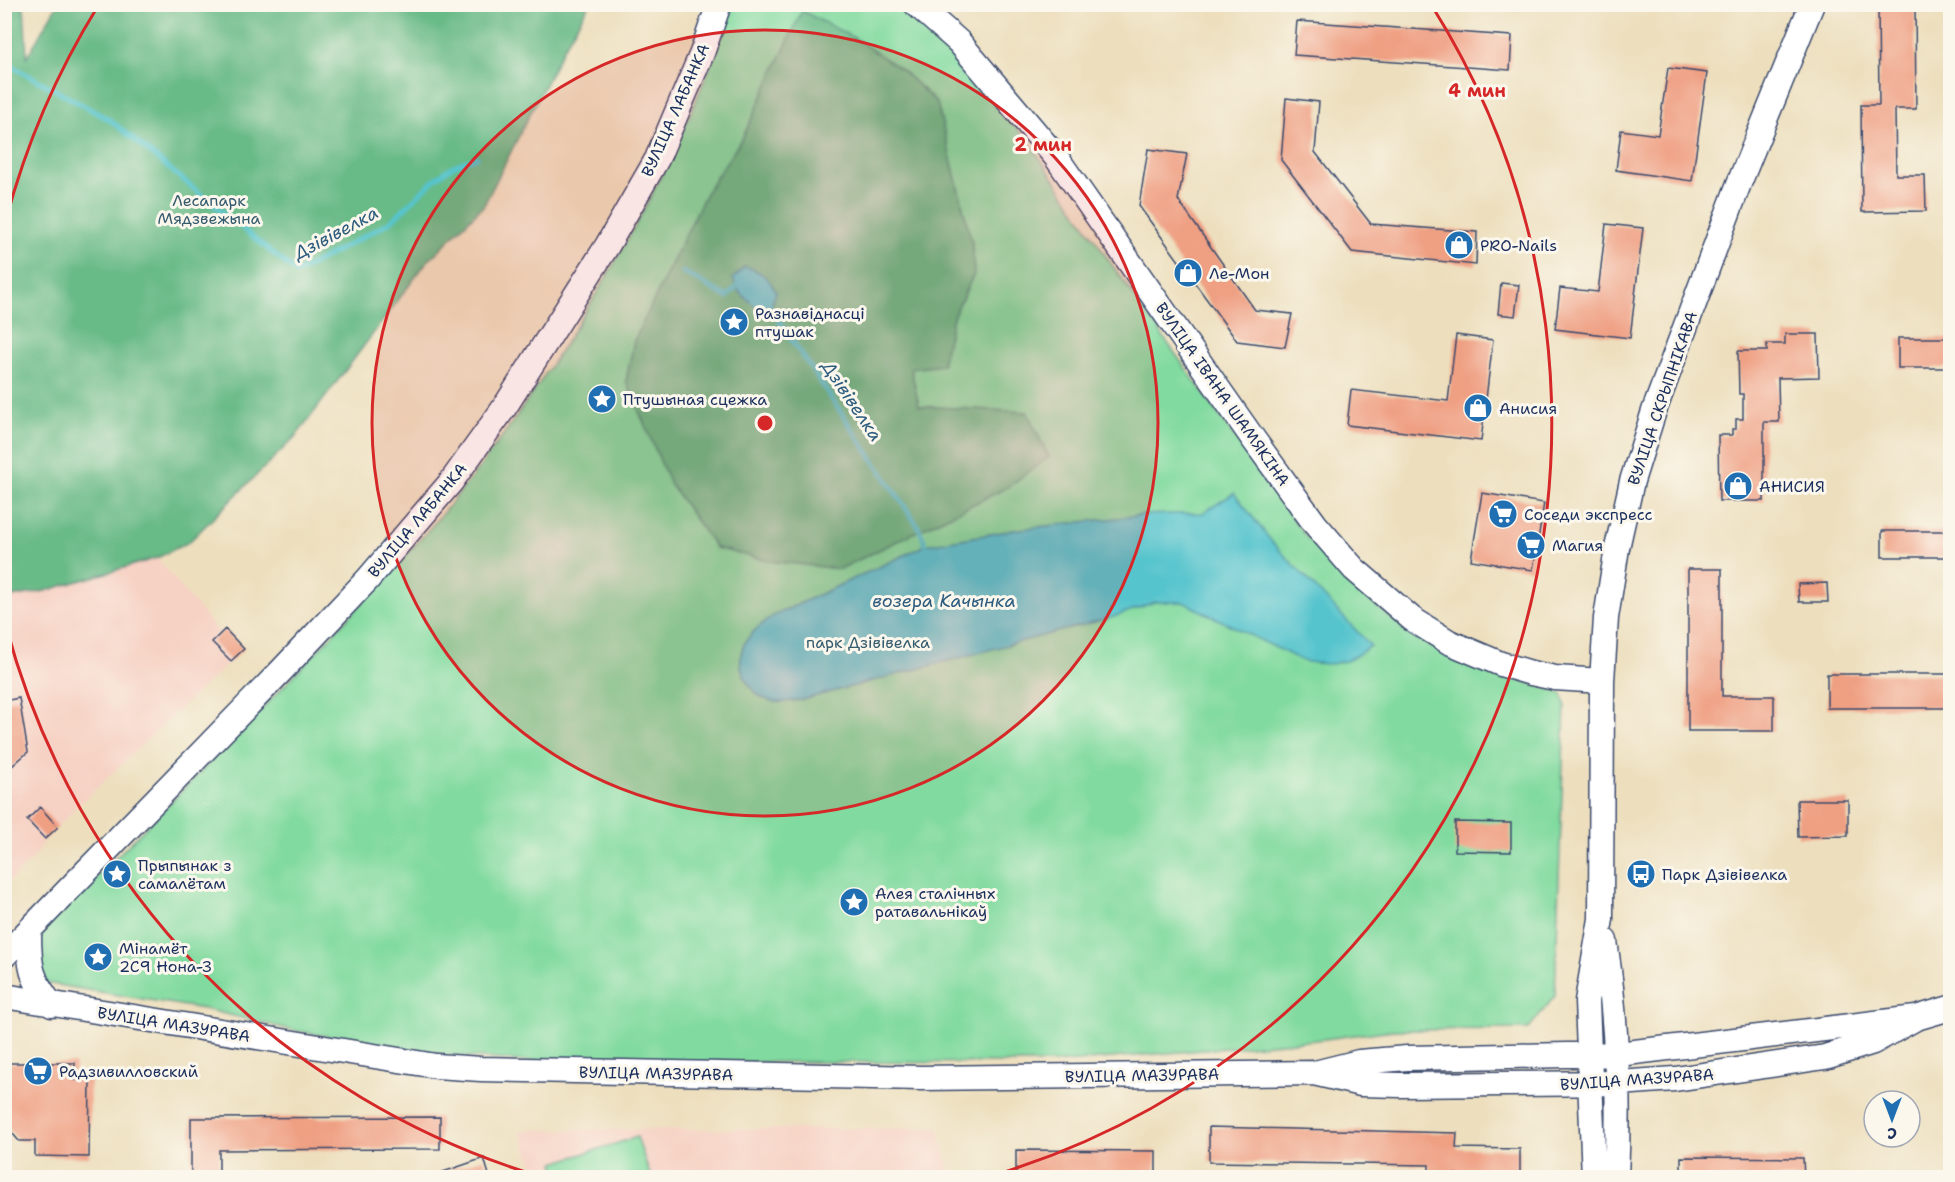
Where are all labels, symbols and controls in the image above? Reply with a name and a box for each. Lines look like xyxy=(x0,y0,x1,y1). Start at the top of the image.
street label: ВУЛІЦА ЛАБАНКА xyxy=(637,40,714,180)
text: 4 мин xyxy=(1448,79,1506,103)
text: 2 мин xyxy=(1014,133,1072,157)
park label: Лесапарк Мядзвежына xyxy=(157,190,261,229)
water label: Дзівівелка xyxy=(289,201,382,266)
shop icon: PRO-Nails xyxy=(1443,229,1475,261)
place label: PRO-Nails xyxy=(1480,235,1557,256)
shop icon: Ле-Мон xyxy=(1172,257,1204,289)
place label: Ле-Мон xyxy=(1209,263,1269,284)
street label: ВУЛІЦА ІВАНА ШАМЯКІНА xyxy=(1151,298,1294,490)
place label: Разнавіднасці птушак xyxy=(755,303,865,342)
place icon: Разнавіднасці птушак xyxy=(718,306,750,338)
street label: ВУЛІЦА СКРЫПНІКАВА xyxy=(1623,309,1702,488)
water label: Дзівівелка xyxy=(816,355,888,446)
place icon: Птушыная сцежка xyxy=(586,383,618,415)
place label: Птушыная сцежка xyxy=(623,389,767,410)
shop icon: Анисия xyxy=(1462,392,1494,424)
place label: Анисия xyxy=(1499,398,1557,419)
centre of rings xyxy=(755,413,775,433)
street label: ВУЛІЦА ЛАБАНКА xyxy=(363,459,472,582)
shop icon: АНИСИЯ xyxy=(1722,470,1754,502)
place label: АНИСИЯ xyxy=(1759,476,1825,497)
supermarket icon: Соседи экспресс xyxy=(1487,498,1519,530)
place label: Соседи экспресс xyxy=(1524,504,1653,525)
supermarket icon: Магия xyxy=(1515,529,1547,561)
place label: Магия xyxy=(1552,535,1603,556)
water label: возера Качынка xyxy=(872,589,1016,613)
park label: парк Дзівівелка xyxy=(806,632,930,653)
place label: Прыпынак з самалётам xyxy=(138,855,232,894)
place icon: Прыпынак з самалётам xyxy=(101,858,133,890)
bus stop icon: Парк Дзівівелка xyxy=(1625,858,1657,890)
place label: Парк Дзівівелка xyxy=(1662,864,1787,885)
place label: Алея сталічных ратавальнікаў xyxy=(875,883,995,922)
place icon: Алея сталічных ратавальнікаў xyxy=(838,886,870,918)
place label: Мінамёт 2С9 Нона-З xyxy=(119,938,212,977)
place icon: Мінамёт 2С9 Нона-З xyxy=(82,941,114,973)
street label: ВУЛІЦА МАЗУРАВА xyxy=(96,1002,252,1047)
supermarket icon: Радзивилловский xyxy=(22,1055,54,1087)
place label: Радзивилловский xyxy=(59,1061,198,1082)
street label: ВУЛІЦА МАЗУРАВА xyxy=(579,1062,733,1085)
street label: ВУЛІЦА МАЗУРАВА xyxy=(1065,1064,1219,1087)
street label: ВУЛІЦА МАЗУРАВА xyxy=(1559,1064,1715,1095)
north arrow xyxy=(1862,1089,1922,1149)
text: С xyxy=(1887,1123,1897,1144)

